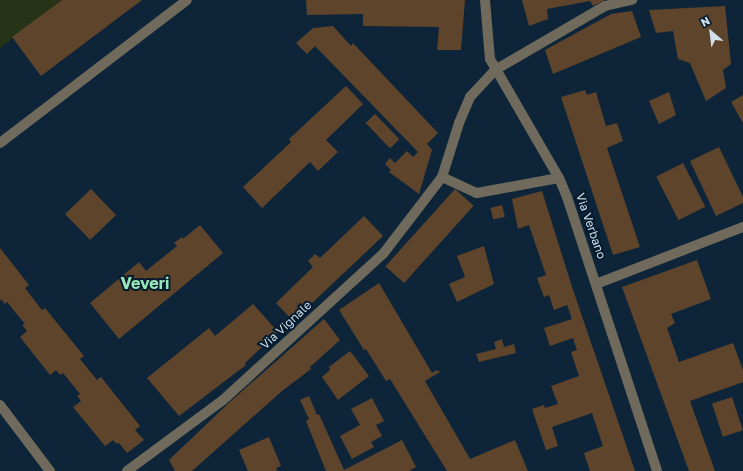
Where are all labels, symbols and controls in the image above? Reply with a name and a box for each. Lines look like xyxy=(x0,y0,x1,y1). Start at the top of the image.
north arrow xyxy=(691,12,731,52)
text: N xyxy=(698,13,712,29)
street label: Via Verbano xyxy=(573,191,609,261)
district label: Veveri xyxy=(121,273,169,293)
street label: Via Vignale xyxy=(257,298,315,352)

